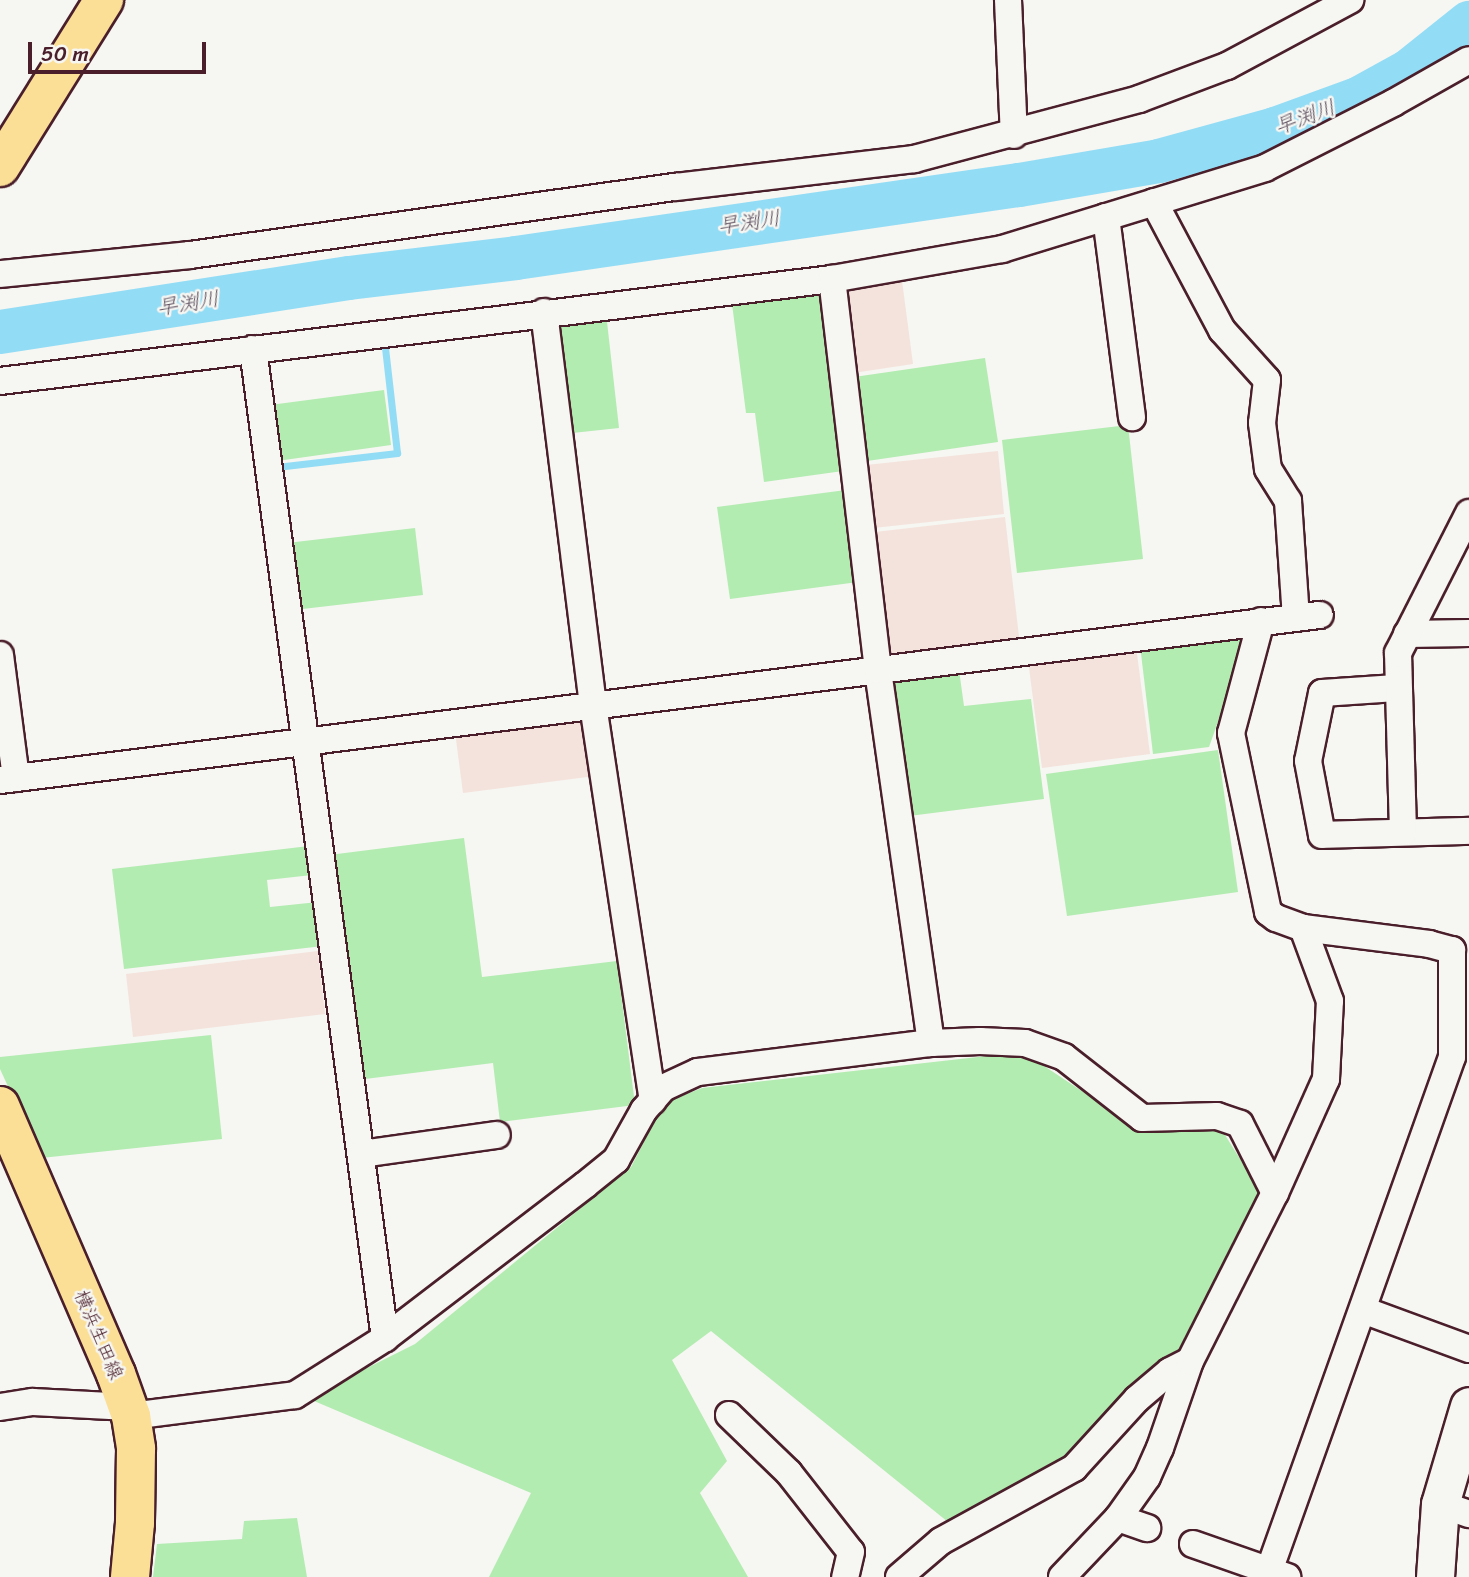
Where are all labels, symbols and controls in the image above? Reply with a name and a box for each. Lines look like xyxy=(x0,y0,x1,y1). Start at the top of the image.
scale bar xyxy=(32,28,210,72)
text: 50 m xyxy=(41,35,89,73)
water label: 早渕川 xyxy=(1271,94,1339,140)
water label: 早渕川 xyxy=(716,205,782,239)
water label: 早渕川 xyxy=(155,286,221,320)
street label: 横浜生田線 xyxy=(70,1287,128,1383)

